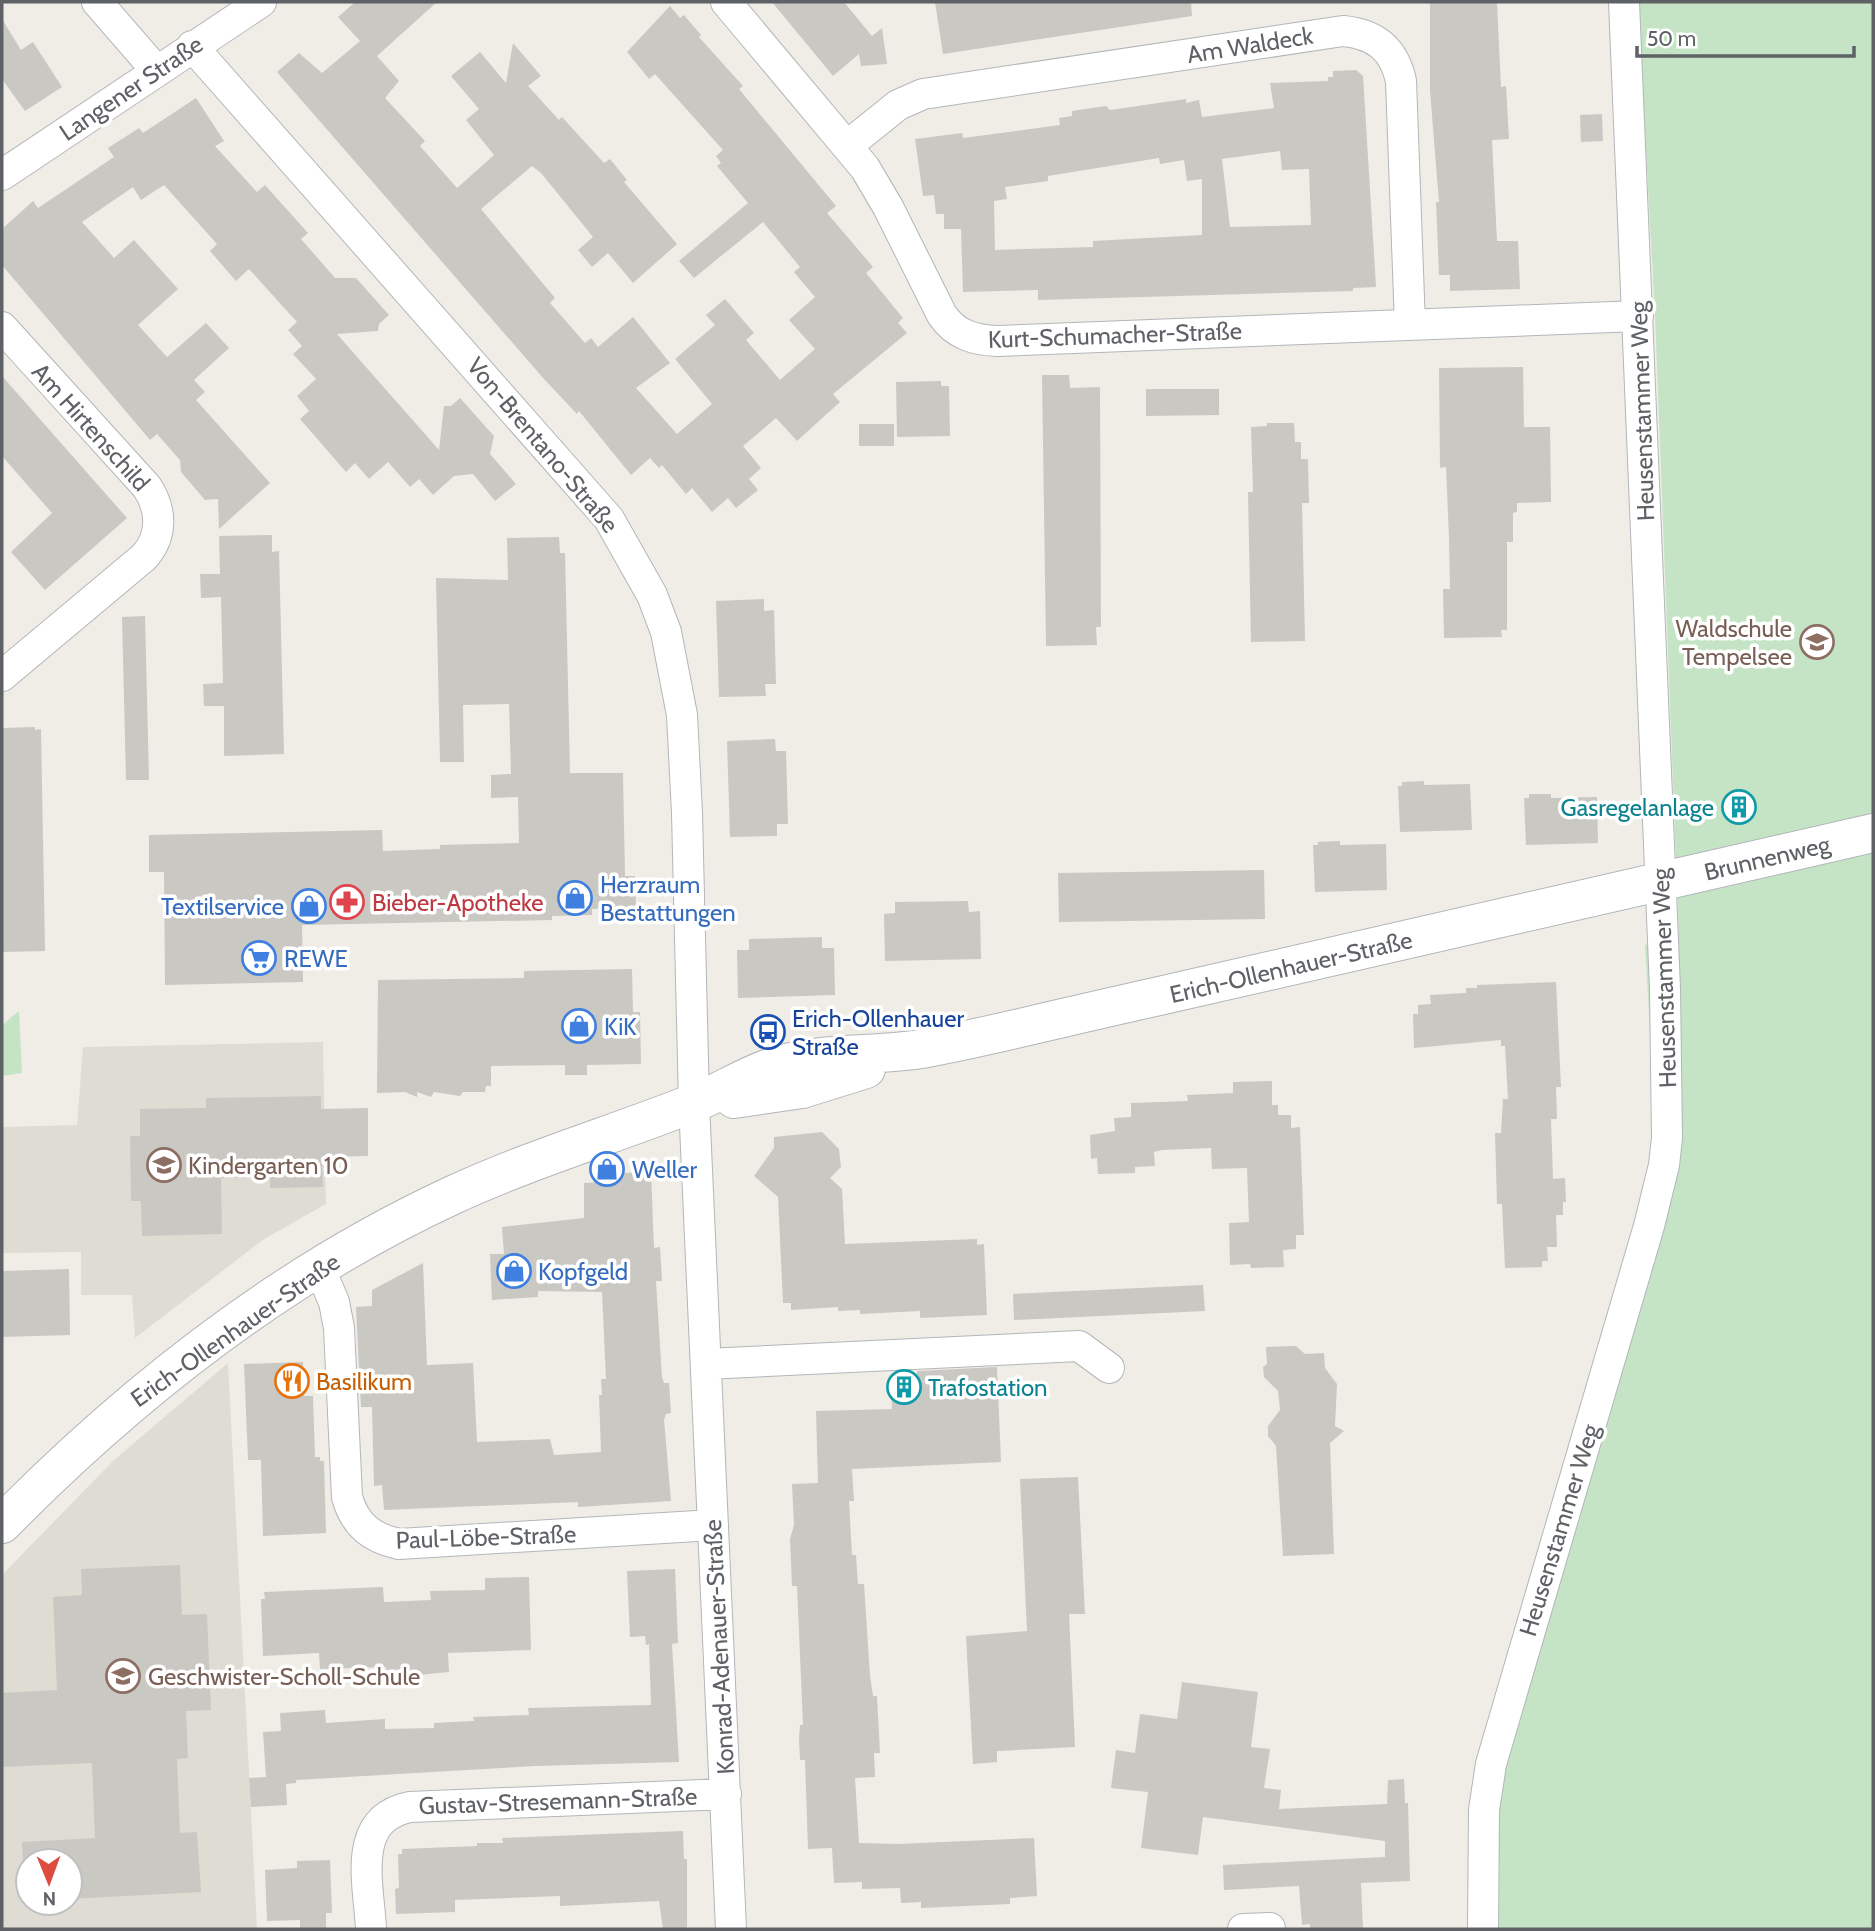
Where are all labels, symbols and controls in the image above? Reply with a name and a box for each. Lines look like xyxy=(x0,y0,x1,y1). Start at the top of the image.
scale bar xyxy=(1637,14,1854,58)
street label: Am Waldeck xyxy=(1185,21,1315,69)
text: 50 m xyxy=(1647,26,1696,51)
street label: Langener Straße xyxy=(54,29,208,147)
street label: Heusenstammer Weg xyxy=(1624,300,1660,521)
street label: Kurt-Schumacher-Straße xyxy=(988,316,1242,354)
street label: Von-Brentano-Straße xyxy=(461,352,625,538)
street label: Am Hirtenschild xyxy=(26,357,156,497)
place label: Waldschule Tempelsee xyxy=(1676,614,1792,671)
school or university icon: Waldschule Tempelsee xyxy=(1798,623,1836,661)
building icon: Gasregelanlage xyxy=(1720,788,1758,826)
place label: Gasregelanlage xyxy=(1561,793,1714,822)
street label: Brunnenweg xyxy=(1701,829,1834,887)
street label: Heusenstammer Weg xyxy=(1646,867,1682,1088)
place label: Herzraum Bestattungen xyxy=(600,870,736,927)
shop icon: Herzraum Bestattungen xyxy=(556,879,594,917)
pharmacy icon: Bieber-Apotheke xyxy=(328,883,366,921)
shop icon: Textilservice xyxy=(290,887,328,925)
place label: Bieber-Apotheke xyxy=(372,888,543,917)
place label: Textilservice xyxy=(161,892,284,921)
street label: Erich-Ollenhauer-Straße xyxy=(1167,925,1415,1009)
supermarket icon: REWE xyxy=(240,939,278,977)
place label: REWE xyxy=(284,944,348,973)
place label: Erich-Ollenhauer Straße xyxy=(792,1004,964,1061)
shop icon: KiK xyxy=(560,1007,598,1045)
place label: KiK xyxy=(604,1012,637,1041)
bus stop icon: Erich-Ollenhauer Straße xyxy=(749,1013,787,1051)
school or university icon: Kindergarten 10 xyxy=(145,1146,183,1184)
shop icon: Weller xyxy=(588,1150,626,1188)
place label: Kindergarten 10 xyxy=(188,1151,348,1180)
place label: Weller xyxy=(632,1155,698,1184)
street label: Erich-Ollenhauer-Straße xyxy=(125,1247,345,1413)
shop icon: Kopfgeld xyxy=(495,1252,533,1290)
place label: Kopfgeld xyxy=(538,1257,628,1286)
restaurant icon: Basilikum xyxy=(273,1362,311,1400)
place label: Basilikum xyxy=(316,1367,412,1396)
building icon: Trafostation xyxy=(885,1368,923,1406)
place label: Trafostation xyxy=(928,1373,1048,1402)
street label: Heusenstammer Weg xyxy=(1513,1420,1605,1639)
street label: Paul-Löbe-Straße xyxy=(395,1519,577,1555)
street label: Konrad-Adenauer-Straße xyxy=(698,1519,740,1775)
school or university icon: Geschwister-Scholl-Schule xyxy=(104,1657,142,1695)
place label: Geschwister-Scholl-Schule xyxy=(148,1662,420,1691)
street label: Gustav-Stresemann-Straße xyxy=(418,1782,698,1820)
north arrow xyxy=(14,1847,84,1917)
text: N xyxy=(42,1887,56,1910)

